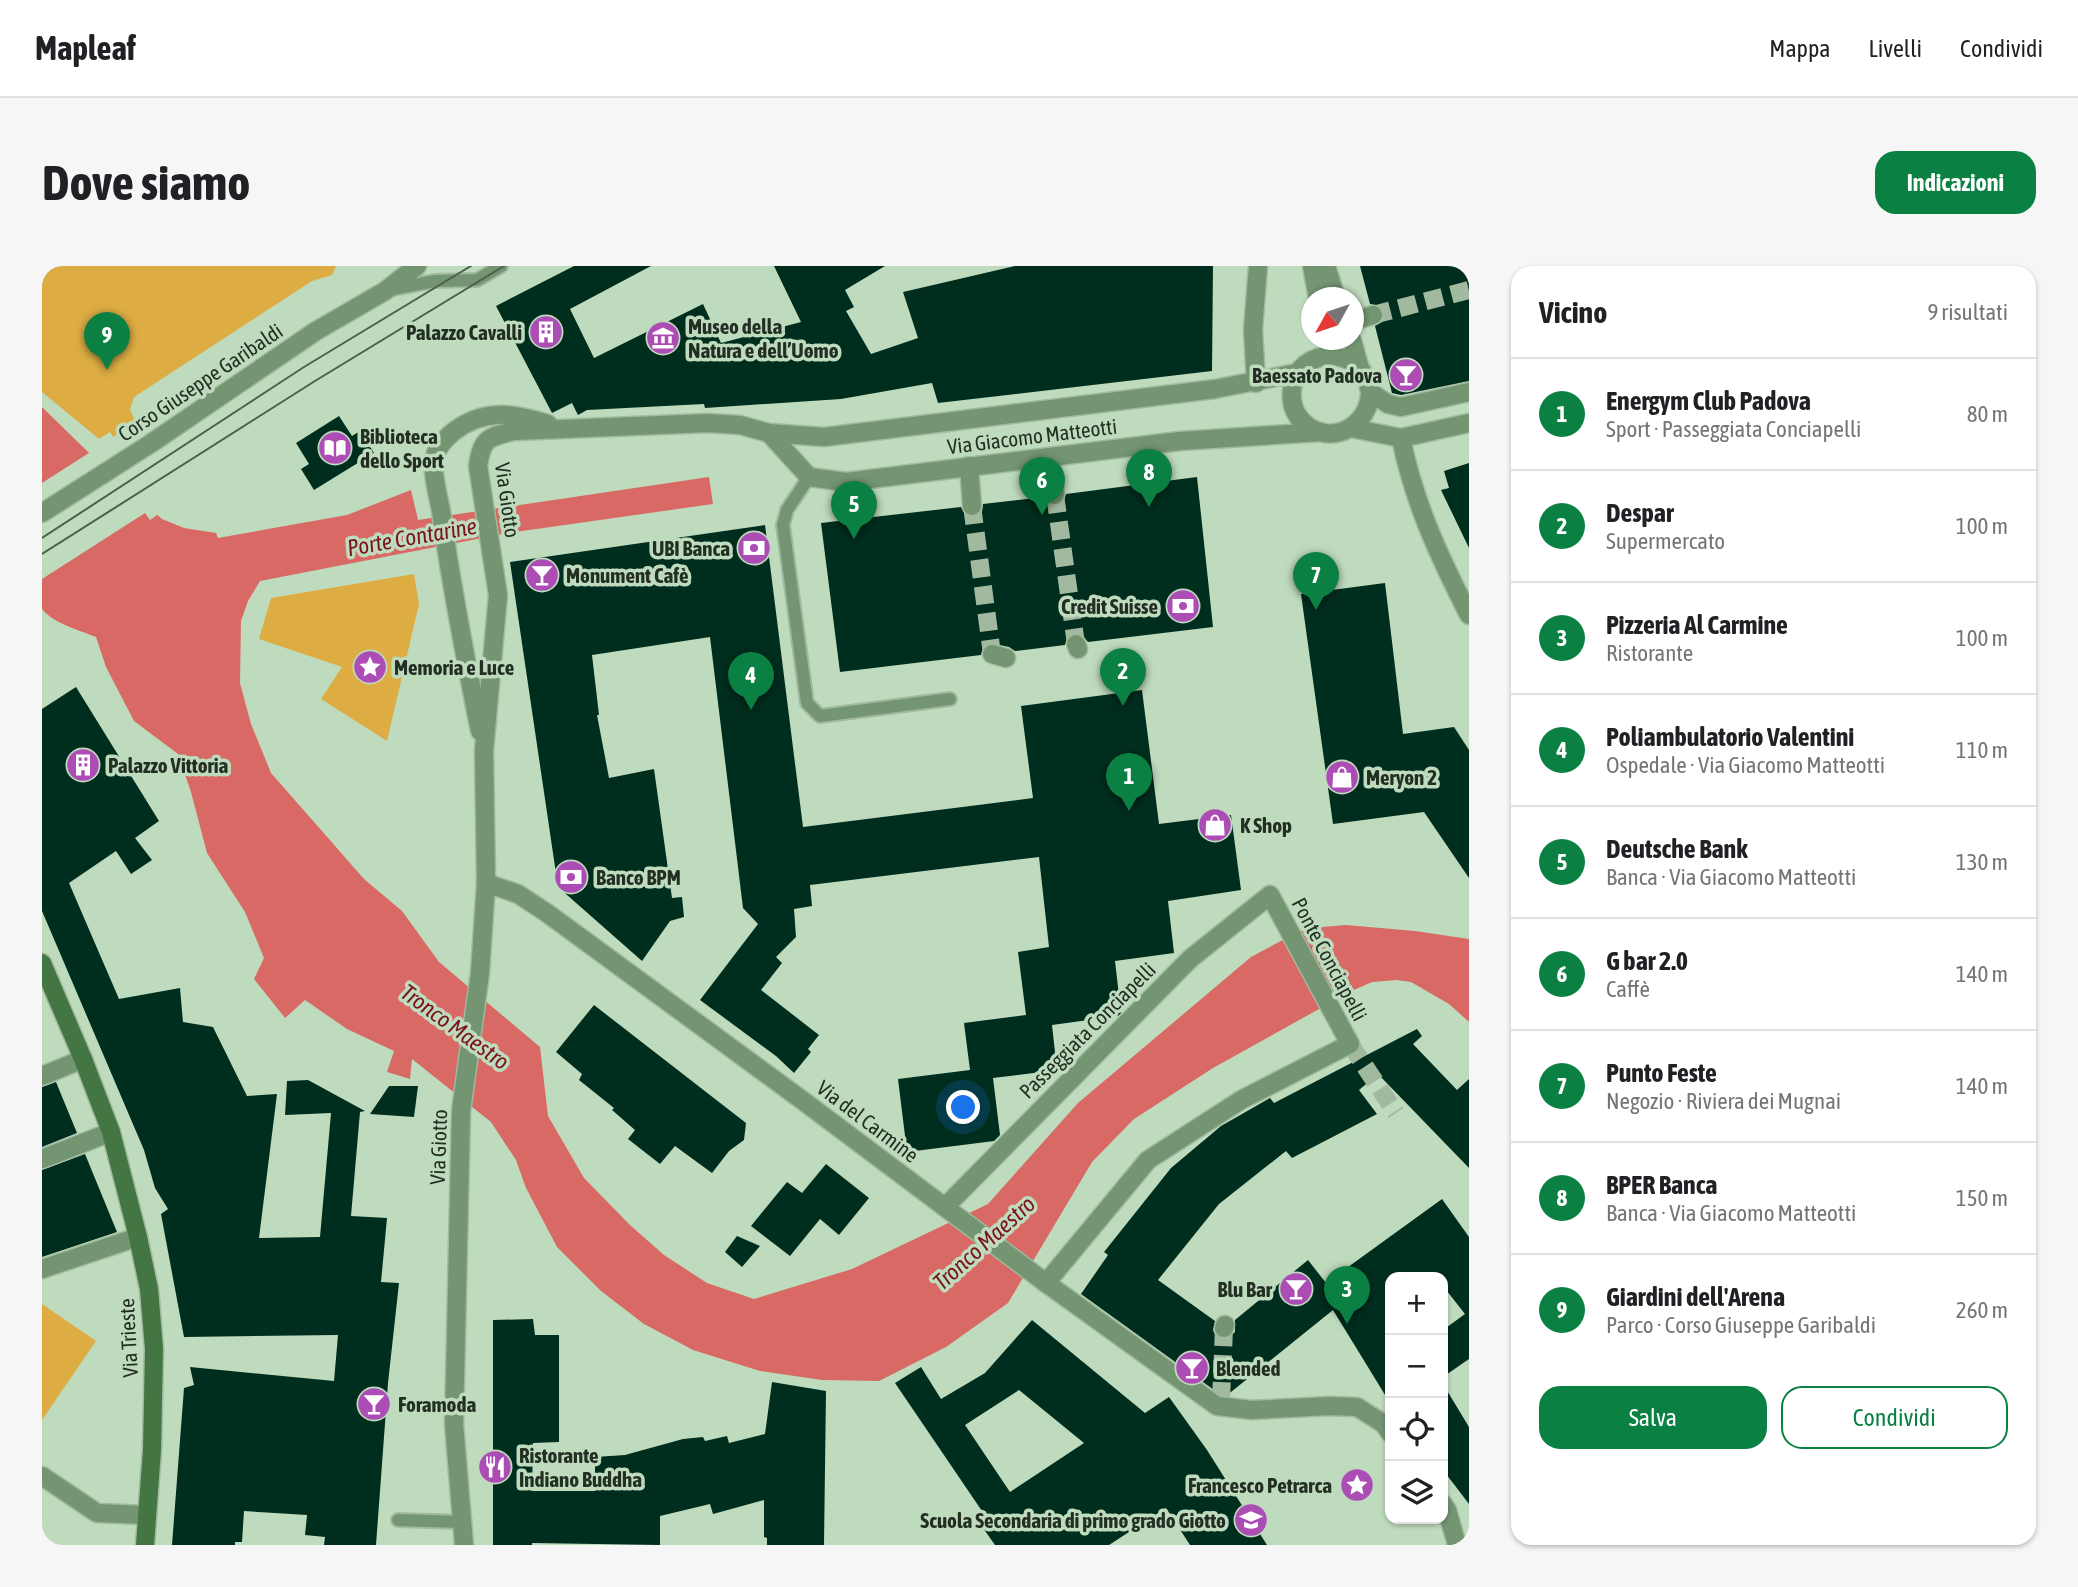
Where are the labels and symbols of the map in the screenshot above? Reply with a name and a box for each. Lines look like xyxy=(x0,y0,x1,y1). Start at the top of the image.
north arrow xyxy=(1301,287,1364,350)
pin: 9 xyxy=(84,312,130,370)
building icon: Palazzo Cavalli xyxy=(527,313,565,351)
place label: Museo della Natura e dell’Uomo xyxy=(688,314,839,362)
street label: Corso Giuseppe Garibaldi xyxy=(113,318,287,446)
museum icon: Museo della Natura e dell’Uomo xyxy=(644,319,682,357)
place label: Palazzo Cavalli xyxy=(406,320,522,344)
bar icon: Baessato Padova xyxy=(1387,356,1425,394)
place label: Baessato Padova xyxy=(1252,363,1382,387)
street label: Via Giacomo Matteotti xyxy=(946,414,1118,458)
place label: Biblioteca dello Sport xyxy=(360,424,444,472)
library icon: Biblioteca dello Sport xyxy=(316,429,354,467)
pin: 8 xyxy=(1126,449,1172,507)
pin: 6 xyxy=(1019,457,1065,515)
street label: Via Giotto xyxy=(491,461,525,539)
pin: 5 xyxy=(831,481,877,539)
water label: Porte Contarine xyxy=(345,513,479,561)
bank icon: UBI Banca xyxy=(735,529,773,567)
place label: UBI Banca xyxy=(652,536,730,560)
pin: 7 xyxy=(1293,552,1339,610)
bar icon: Monument Cafè xyxy=(523,556,561,594)
place label: Monument Cafè xyxy=(566,563,689,587)
bank icon: Credit Suisse xyxy=(1164,587,1202,625)
place label: Credit Suisse xyxy=(1061,594,1158,618)
place icon: Memoria e Luce xyxy=(351,648,389,686)
pin: 2 xyxy=(1100,648,1146,706)
pin: 4 xyxy=(728,652,774,710)
place label: Memoria e Luce xyxy=(394,655,514,679)
building icon: Palazzo Vittoria xyxy=(64,746,102,784)
place label: Palazzo Vittoria xyxy=(108,753,229,777)
pin: 1 xyxy=(1106,753,1152,811)
shop icon: Meryon 2 xyxy=(1323,758,1361,796)
place label: Meryon 2 xyxy=(1366,765,1437,789)
shop icon: K Shop xyxy=(1196,806,1234,844)
place label: K Shop xyxy=(1240,813,1292,837)
bank icon: Banco BPM xyxy=(552,858,590,896)
place label: Banco BPM xyxy=(596,865,681,889)
street label: Ponte Conciapelli xyxy=(1288,893,1372,1025)
street label: Passeggiata Conciapelli xyxy=(1014,957,1160,1103)
water label: Tronco Maestro xyxy=(396,979,514,1075)
street label: Via del Carmine xyxy=(813,1075,923,1167)
your location xyxy=(946,1090,980,1124)
street label: Via Giotto xyxy=(425,1109,451,1185)
water label: Tronco Maestro xyxy=(928,1191,1040,1295)
pin: 3 xyxy=(1324,1266,1370,1324)
bar icon: Blu Bar xyxy=(1277,1270,1315,1308)
place label: Blu Bar xyxy=(1218,1277,1273,1301)
street label: Via Trieste xyxy=(114,1298,142,1378)
bar icon: Blended xyxy=(1173,1349,1211,1387)
place label: Blended xyxy=(1216,1356,1280,1380)
bar icon: Foramoda xyxy=(355,1385,393,1423)
place label: Foramoda xyxy=(398,1392,476,1416)
place label: Ristorante Indiano Buddha xyxy=(519,1443,642,1491)
restaurant icon: Ristorante Indiano Buddha xyxy=(476,1448,514,1486)
place icon: Francesco Petrarca xyxy=(1338,1466,1376,1504)
place label: Francesco Petrarca xyxy=(1188,1473,1332,1497)
school or university icon: Scuola Secondaria di primo grado Giotto xyxy=(1232,1501,1270,1539)
place label: Scuola Secondaria di primo grado Giotto xyxy=(920,1508,1226,1532)

